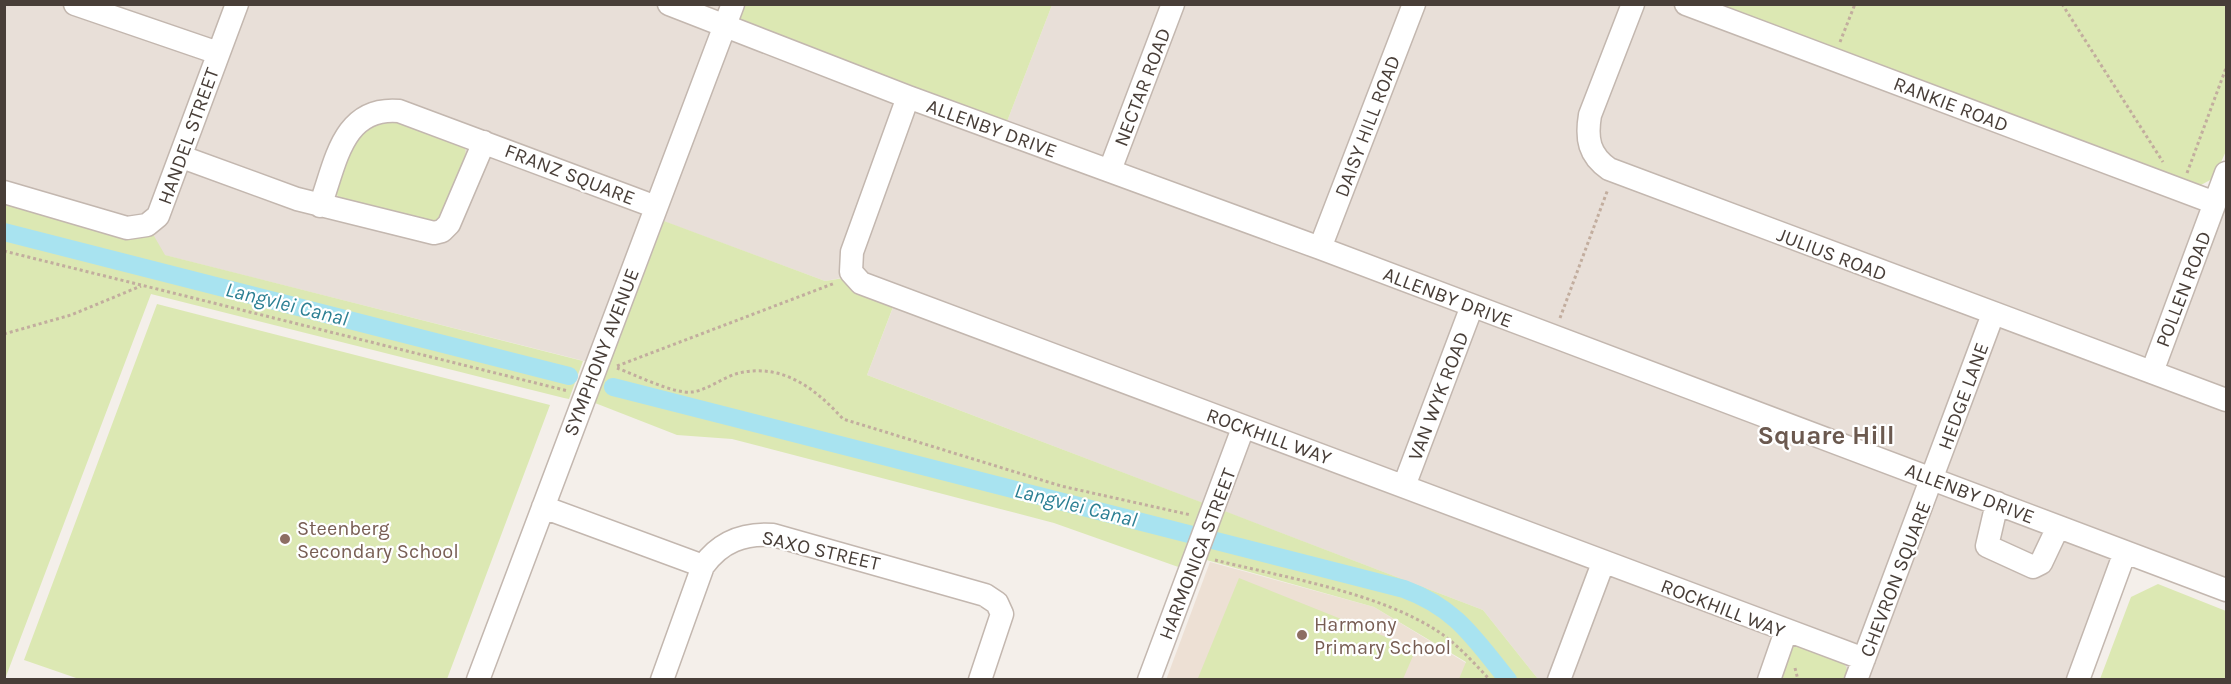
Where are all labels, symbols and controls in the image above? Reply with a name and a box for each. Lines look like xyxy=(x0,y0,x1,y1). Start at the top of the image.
street label: NECTAR ROAD xyxy=(1109,25,1176,150)
street label: DAISY HILL ROAD xyxy=(1330,52,1405,200)
street label: HANDEL STREET xyxy=(153,65,224,208)
street label: RANKIE ROAD xyxy=(1890,72,2011,137)
street label: ALLENBY DRIVE xyxy=(924,94,1060,163)
street label: FRANZ SQUARE xyxy=(501,139,638,210)
street label: JULIUS ROAD xyxy=(1774,223,1890,286)
street label: POLLEN ROAD xyxy=(2151,228,2216,350)
street label: ALLENBY DRIVE xyxy=(1380,262,1516,333)
street label: SYMPHONY AVENUE xyxy=(559,265,644,439)
water label: Langvlei Canal xyxy=(223,277,351,331)
street label: VAN WYK ROAD xyxy=(1403,329,1474,464)
street label: HEDGE LANE xyxy=(1933,339,1994,453)
street label: ROCKHILL WAY xyxy=(1203,403,1334,470)
district label: Square Hill xyxy=(1757,420,1895,451)
street label: ALLENBY DRIVE xyxy=(1902,458,2038,529)
street label: HARMONICA STREET xyxy=(1154,465,1241,643)
water label: Langvlei Canal xyxy=(1012,478,1140,532)
street label: CHEVRON SQUARE xyxy=(1855,498,1936,660)
place label: Steenberg Secondary School xyxy=(297,517,459,563)
street label: SAXO STREET xyxy=(760,526,882,575)
marker: Steenberg Secondary School xyxy=(278,532,292,546)
street label: ROCKHILL WAY xyxy=(1657,574,1788,643)
place label: Harmony Primary School xyxy=(1314,613,1451,659)
marker: Harmony Primary School xyxy=(1295,628,1309,642)

